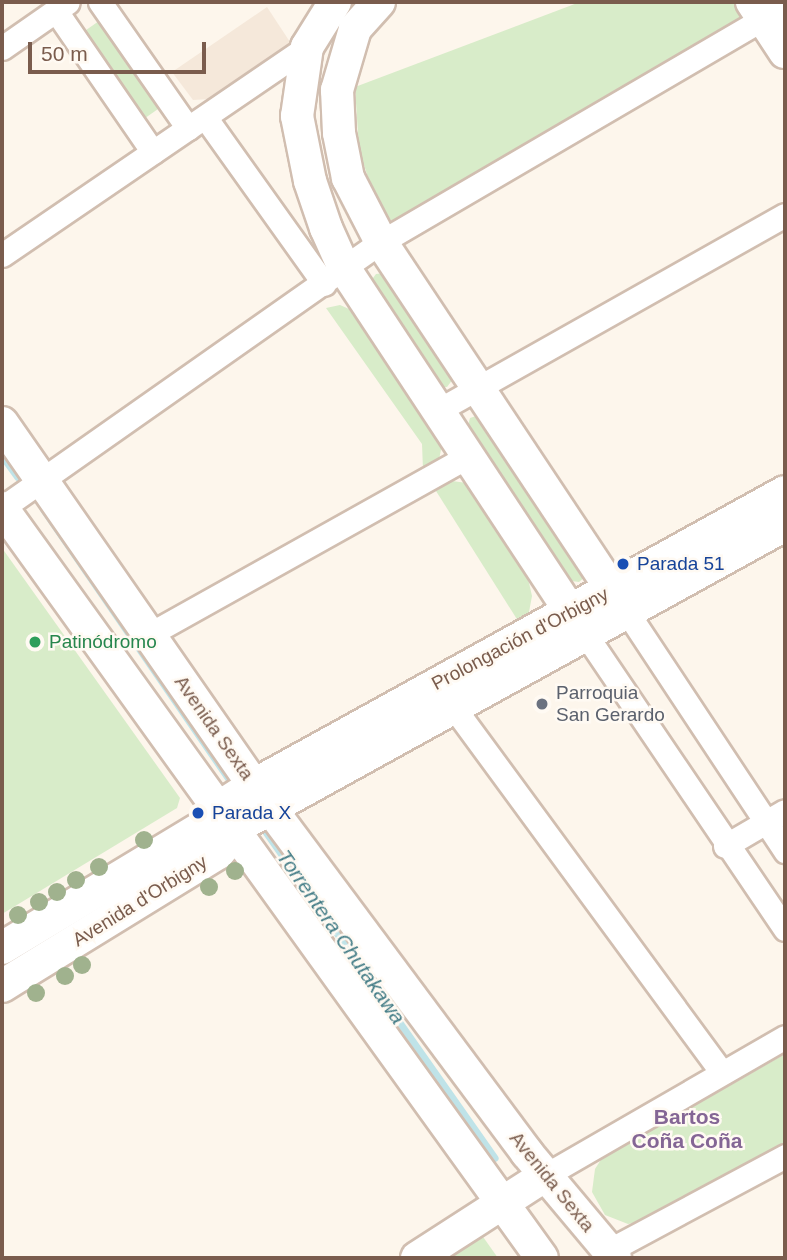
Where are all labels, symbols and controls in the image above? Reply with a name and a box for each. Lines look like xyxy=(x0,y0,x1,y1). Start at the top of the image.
scale bar xyxy=(32,28,210,72)
text: 50 m xyxy=(41,42,88,65)
place label: Parada 51 xyxy=(637,553,725,575)
marker: Parada 51 xyxy=(615,556,631,572)
street label: Prolongación d'Orbigny xyxy=(428,583,612,695)
place label: Patinódromo xyxy=(49,631,157,653)
marker: Patinódromo xyxy=(27,634,43,650)
street label: Avenida Sexta xyxy=(170,671,258,785)
place label: Parroquia San Gerardo xyxy=(556,682,665,726)
marker: Parroquia San Gerardo xyxy=(534,696,550,712)
place label: Parada X xyxy=(212,802,291,824)
marker: Parada X xyxy=(190,805,206,821)
water label: Torrentera Chutakawa xyxy=(271,845,411,1029)
street label: Avenida d'Orbigny xyxy=(69,850,211,952)
district label: Bartos Coña Coña xyxy=(632,1104,742,1154)
street label: Avenida Sexta xyxy=(505,1127,599,1237)

